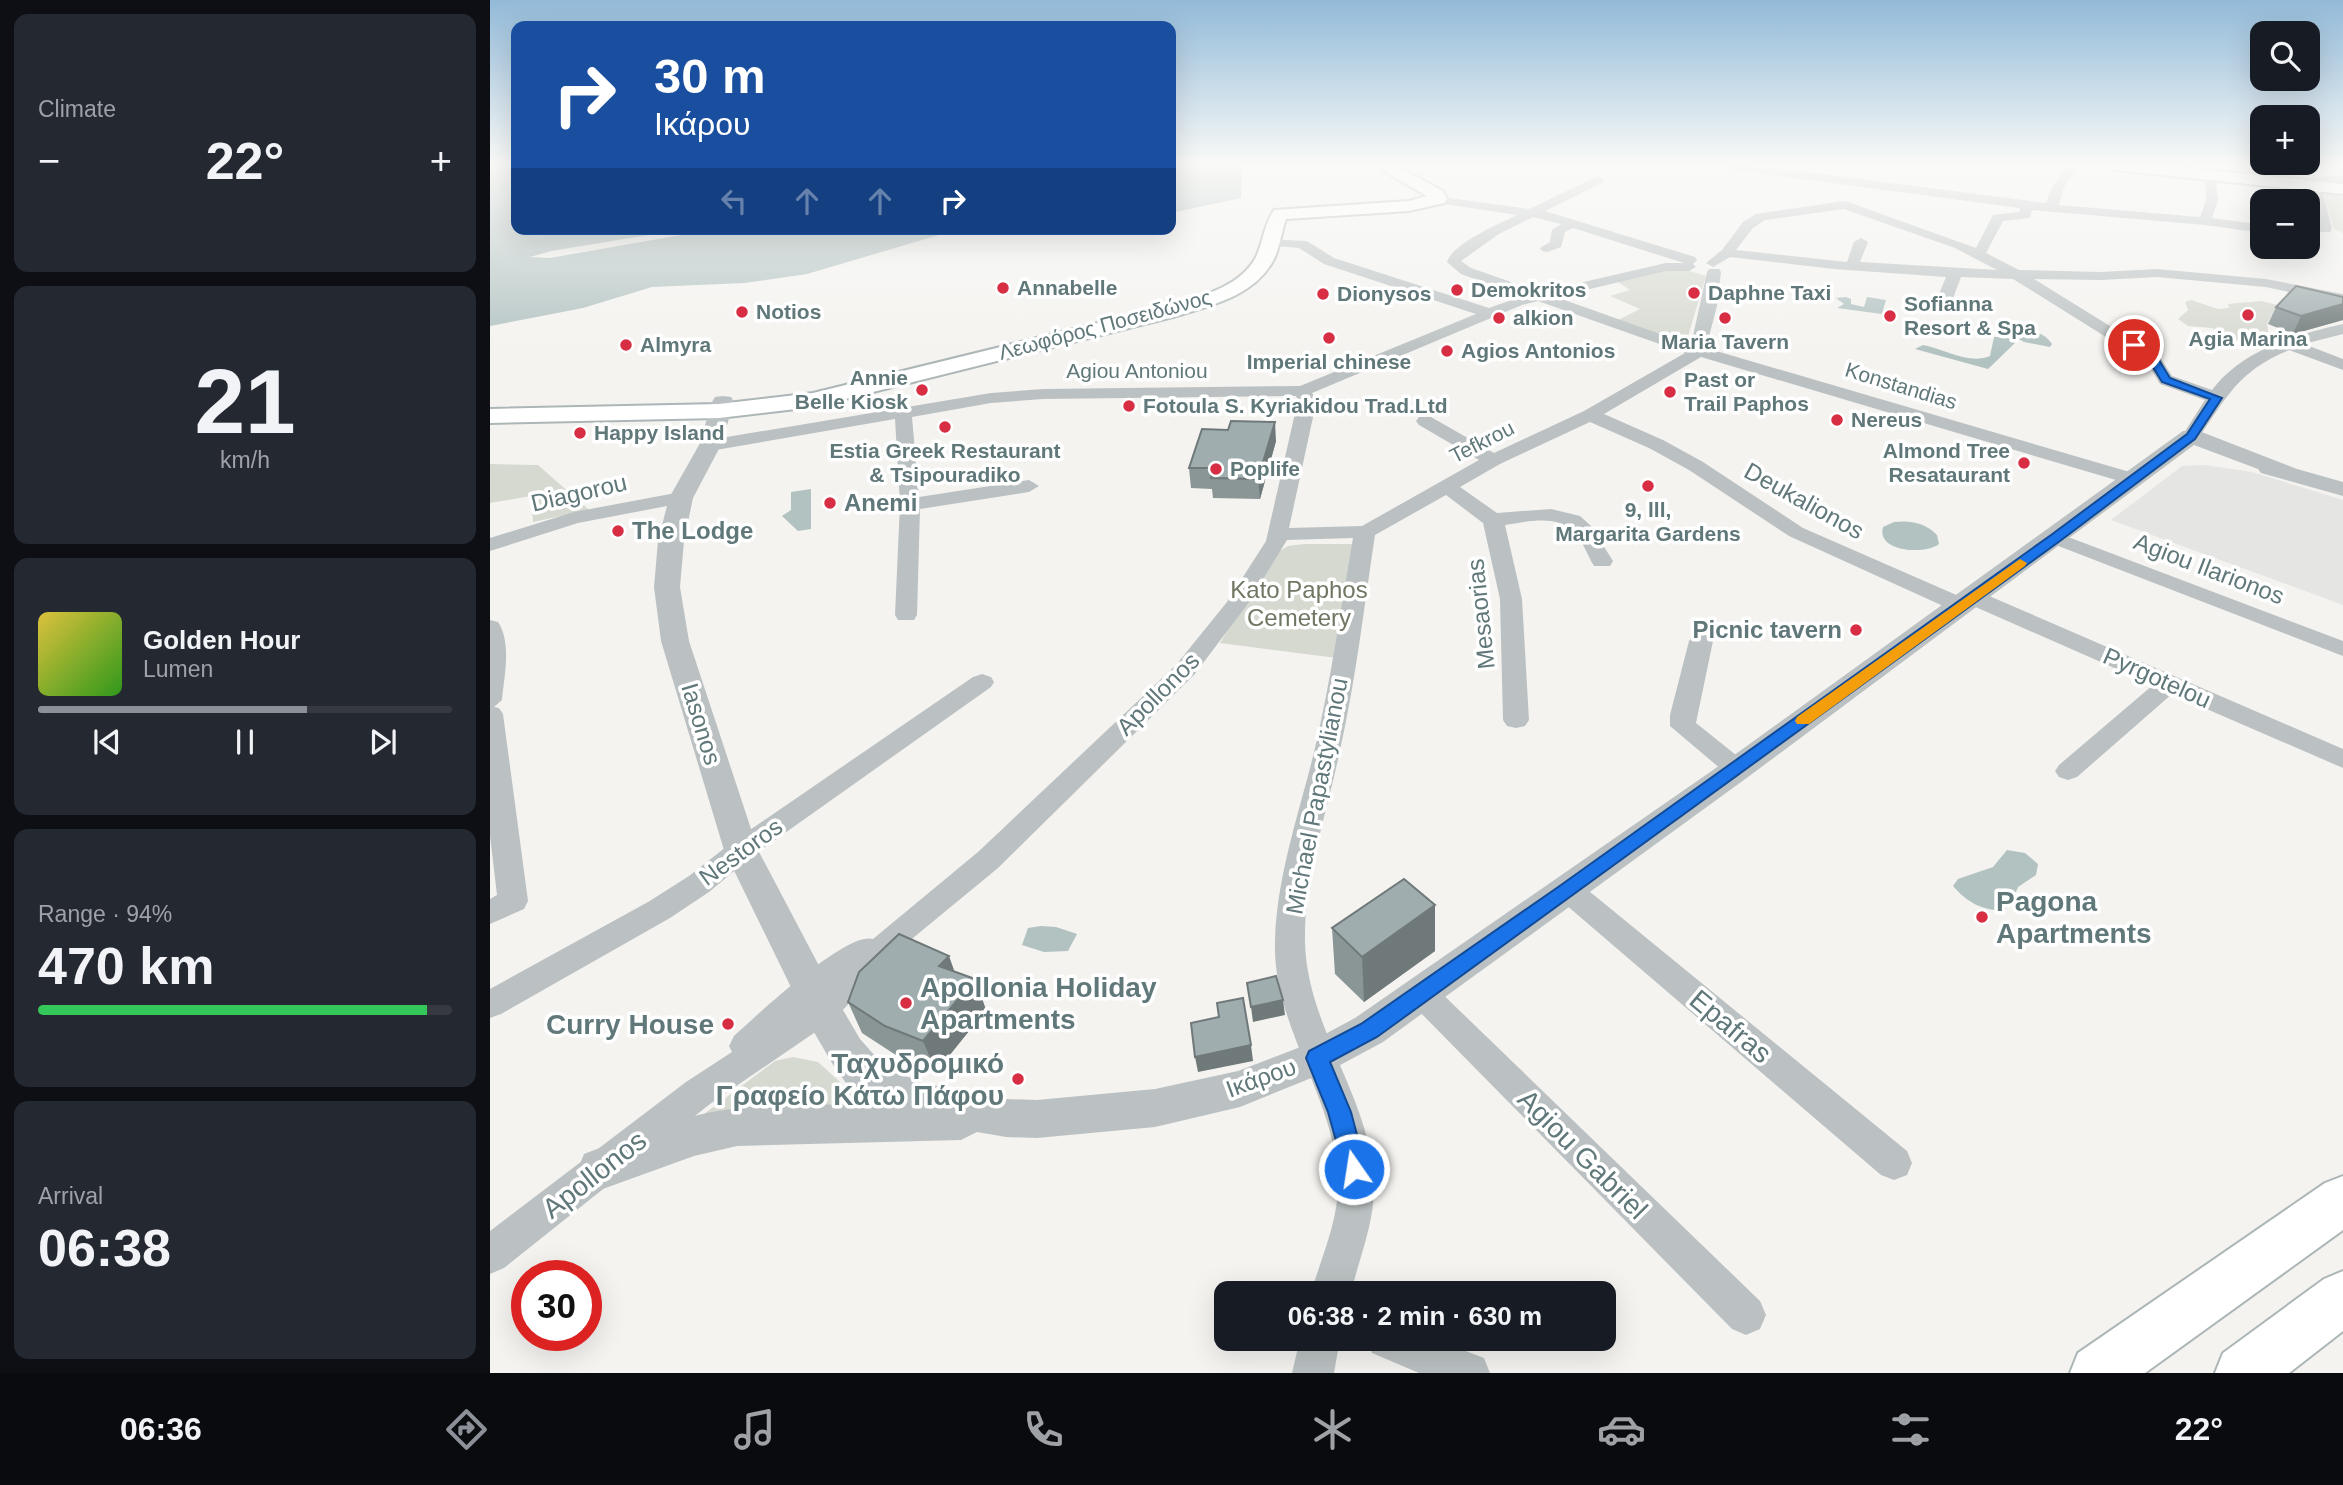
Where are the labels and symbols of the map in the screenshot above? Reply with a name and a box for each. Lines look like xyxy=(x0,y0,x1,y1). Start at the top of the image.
place label: Annabelle xyxy=(1017,276,1117,299)
place label: Demokritos xyxy=(1471,278,1587,301)
marker: Annabelle xyxy=(995,280,1011,296)
place label: Daphne Taxi xyxy=(1708,281,1831,304)
place label: Dionysos xyxy=(1337,282,1432,305)
marker: Demokritos xyxy=(1449,282,1465,298)
street label: Λεωφόρος Ποσειδώνος xyxy=(996,285,1214,364)
marker: Daphne Taxi xyxy=(1686,285,1702,301)
marker: Dionysos xyxy=(1315,286,1331,302)
place label: Sofianna Resort & Spa xyxy=(1904,292,2036,339)
place label: Notios xyxy=(756,300,821,323)
marker: Notios xyxy=(734,304,750,320)
place label: alkion xyxy=(1513,306,1574,329)
marker: Agia Marina xyxy=(2240,307,2256,323)
marker: Sofianna Resort & Spa xyxy=(1882,308,1898,324)
marker: alkion xyxy=(1491,310,1507,326)
marker: Maria Tavern xyxy=(1717,310,1733,326)
pin xyxy=(2104,315,2164,375)
place label: Agia Marina xyxy=(2188,327,2308,350)
marker: Imperial chinese xyxy=(1321,330,1337,346)
place label: Maria Tavern xyxy=(1661,330,1789,353)
place label: Almyra xyxy=(640,333,712,356)
marker: Almyra xyxy=(618,337,634,353)
place label: Agios Antonios xyxy=(1461,339,1615,362)
marker: Agios Antonios xyxy=(1439,343,1455,359)
place label: Imperial chinese xyxy=(1247,350,1411,373)
street label: Konstandias xyxy=(1843,358,1960,413)
street label: Agiou Antoniou xyxy=(1066,359,1208,382)
place label: Annie Belle Kiosk xyxy=(795,366,908,413)
place label: Past or Trail Paphos xyxy=(1684,368,1809,415)
marker: Annie Belle Kiosk xyxy=(914,382,930,398)
marker: Past or Trail Paphos xyxy=(1662,384,1678,400)
place label: Fotoula S. Kyriakidou Trad.Ltd xyxy=(1143,394,1448,417)
marker: Fotoula S. Kyriakidou Trad.Ltd xyxy=(1121,398,1137,414)
place label: Nereus xyxy=(1851,408,1922,431)
marker: Nereus xyxy=(1829,412,1845,428)
street label: Tefkrou xyxy=(1446,416,1518,467)
marker: Estia Greek Restaurant & Tsipouradiko xyxy=(937,419,953,435)
place label: Happy Island xyxy=(594,421,725,444)
marker: Happy Island xyxy=(572,425,588,441)
place label: Estia Greek Restaurant & Tsipouradiko xyxy=(829,439,1061,486)
place label: Almond Tree Resataurant xyxy=(1883,439,2010,486)
marker: Almond Tree Resataurant xyxy=(2016,455,2032,471)
place label: Poplife xyxy=(1230,457,1300,480)
street label: Deukalionos xyxy=(1740,457,1869,544)
marker: Poplife xyxy=(1208,461,1224,477)
street label: Diagorou xyxy=(528,468,629,517)
marker: 9, lll, Margarita Gardens xyxy=(1640,478,1656,494)
place label: Anemi xyxy=(844,489,917,516)
marker: Anemi xyxy=(822,495,838,511)
place label: 9, lll, Margarita Gardens xyxy=(1555,498,1741,545)
place label: The Lodge xyxy=(632,517,753,544)
marker: The Lodge xyxy=(610,523,626,539)
street label: Agiou Ilarionos xyxy=(2130,527,2288,610)
street label: Mesaorias xyxy=(1461,558,1500,671)
park label: Kato Paphos Cemetery xyxy=(1230,576,1368,631)
place label: Picnic tavern xyxy=(1693,616,1842,643)
marker: Picnic tavern xyxy=(1848,622,1864,638)
street label: Pyrgotelou xyxy=(2099,642,2215,713)
street label: Apollonos xyxy=(1111,647,1204,740)
street label: Michael Papastylianou xyxy=(1280,675,1353,916)
street label: Iasonos xyxy=(676,680,727,768)
street label: Nestoros xyxy=(694,812,787,891)
place label: Pagona Apartments xyxy=(1996,886,2152,949)
marker: Pagona Apartments xyxy=(1974,909,1990,925)
place label: Apollonia Holiday Apartments xyxy=(920,972,1157,1035)
street label: Epafras xyxy=(1684,983,1778,1069)
marker: Apollonia Holiday Apartments xyxy=(898,995,914,1011)
place label: Curry House xyxy=(546,1009,714,1040)
marker: Curry House xyxy=(720,1016,736,1032)
place label: Ταχυδρομικό Γραφείο Κάτω Πάφου xyxy=(716,1048,1004,1111)
street label: Ικάρου xyxy=(1222,1052,1299,1103)
marker: Ταχυδρομικό Γραφείο Κάτω Πάφου xyxy=(1010,1071,1026,1087)
street label: Agiou Gabriel xyxy=(1512,1083,1654,1225)
street label: Apollonos xyxy=(536,1124,652,1224)
position arrow xyxy=(1317,1132,1391,1206)
speed limit sign: 30 xyxy=(511,1260,602,1351)

